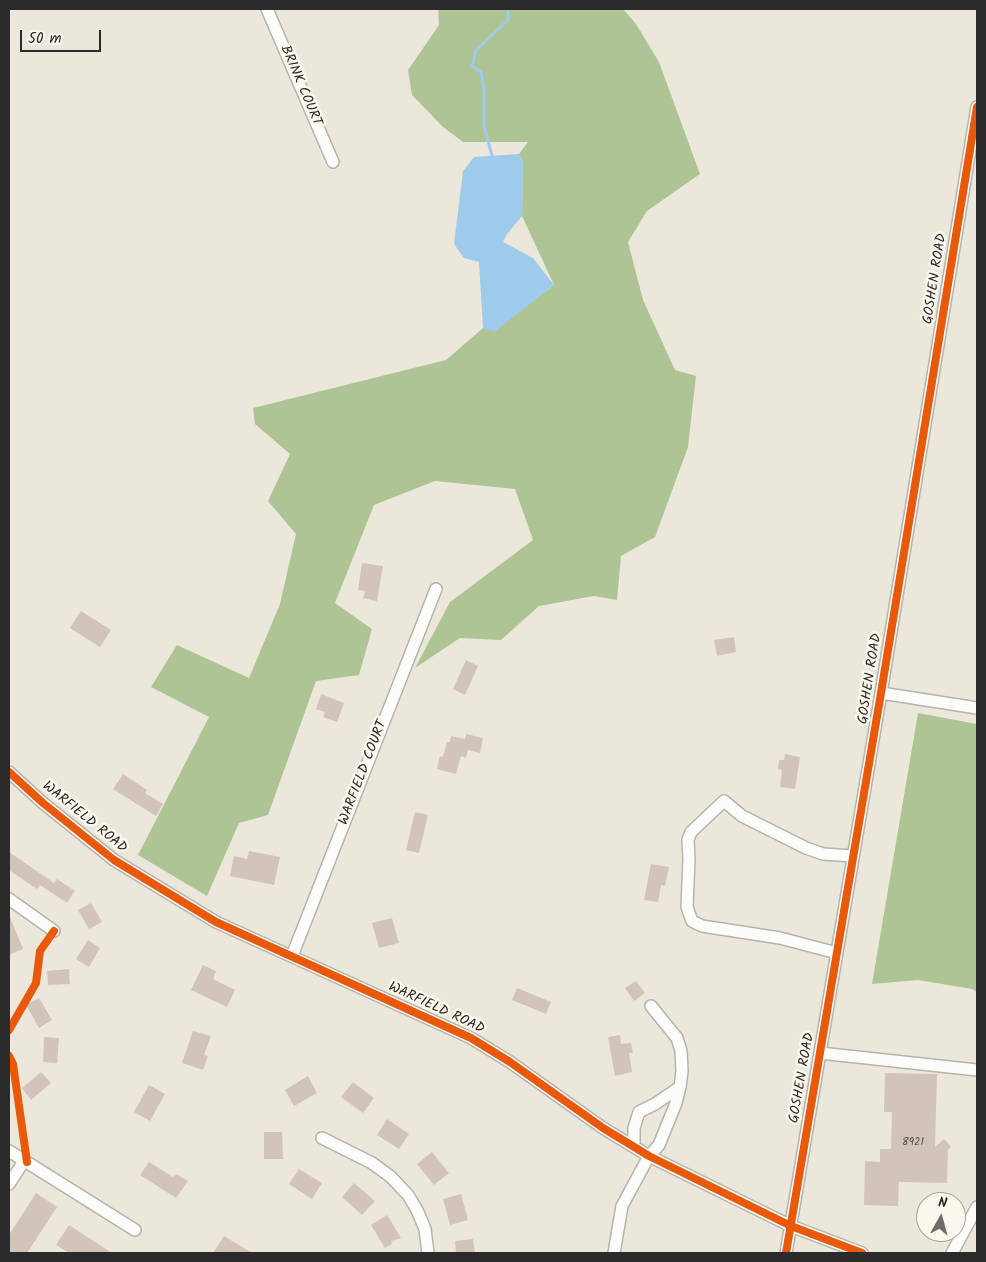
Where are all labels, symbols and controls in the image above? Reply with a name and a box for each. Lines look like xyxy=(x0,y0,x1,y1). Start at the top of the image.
scale bar xyxy=(22,20,104,52)
text: 50 m xyxy=(28,27,62,51)
street label: BRINK COURT xyxy=(276,43,324,129)
street label: GOSHEN ROAD xyxy=(921,232,951,326)
street label: GOSHEN ROAD xyxy=(856,632,886,726)
street label: WARFIELD COURT xyxy=(336,718,392,828)
street label: WARFIELD ROAD xyxy=(38,779,130,857)
street label: WARFIELD ROAD xyxy=(385,979,487,1039)
street label: GOSHEN ROAD xyxy=(787,1031,819,1125)
house number: 8921 xyxy=(902,1136,924,1150)
north arrow xyxy=(916,1192,966,1242)
text: N xyxy=(937,1192,948,1215)

